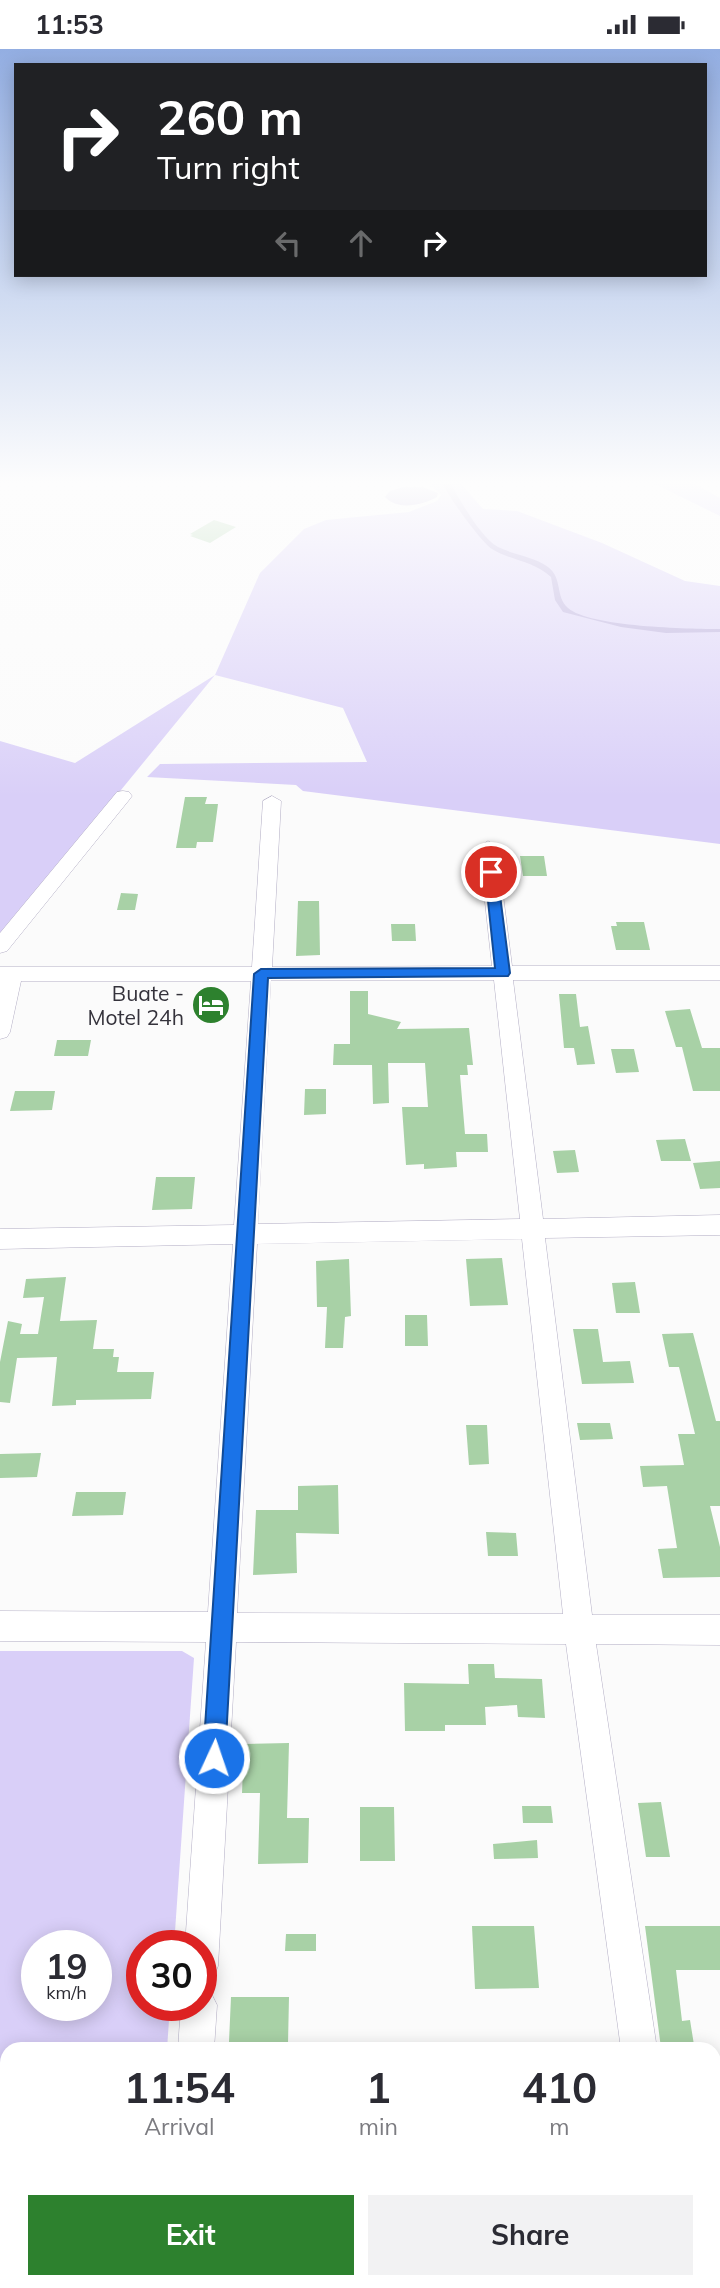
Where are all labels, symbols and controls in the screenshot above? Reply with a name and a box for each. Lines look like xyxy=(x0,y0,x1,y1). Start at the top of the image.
text: 11:53 xyxy=(35,8,104,41)
text: 260 m xyxy=(157,86,303,147)
icon: right xyxy=(42,91,133,182)
text: Turn right xyxy=(157,147,300,187)
icon: left xyxy=(269,224,307,262)
icon: ahead xyxy=(342,224,380,262)
icon: right xyxy=(415,224,453,262)
pin xyxy=(461,842,521,902)
icon: arrive xyxy=(472,853,510,891)
place label: Buate - Motel 24h xyxy=(87,980,184,1030)
hotel icon: Buate - Motel 24h xyxy=(190,984,232,1026)
position arrow xyxy=(177,1721,251,1795)
speed limit sign: 30 xyxy=(126,1930,217,2021)
text: 19 xyxy=(45,1944,88,1988)
text: km/h xyxy=(46,1981,87,2004)
text: 11:54 xyxy=(124,2061,235,2114)
text: 1 xyxy=(366,2061,391,2114)
text: 410 xyxy=(522,2061,597,2114)
text: Arrival xyxy=(144,2112,215,2141)
text: min xyxy=(359,2112,398,2141)
text: m xyxy=(549,2112,570,2141)
button: Exit xyxy=(28,2195,354,2275)
button: Share xyxy=(368,2195,693,2275)

